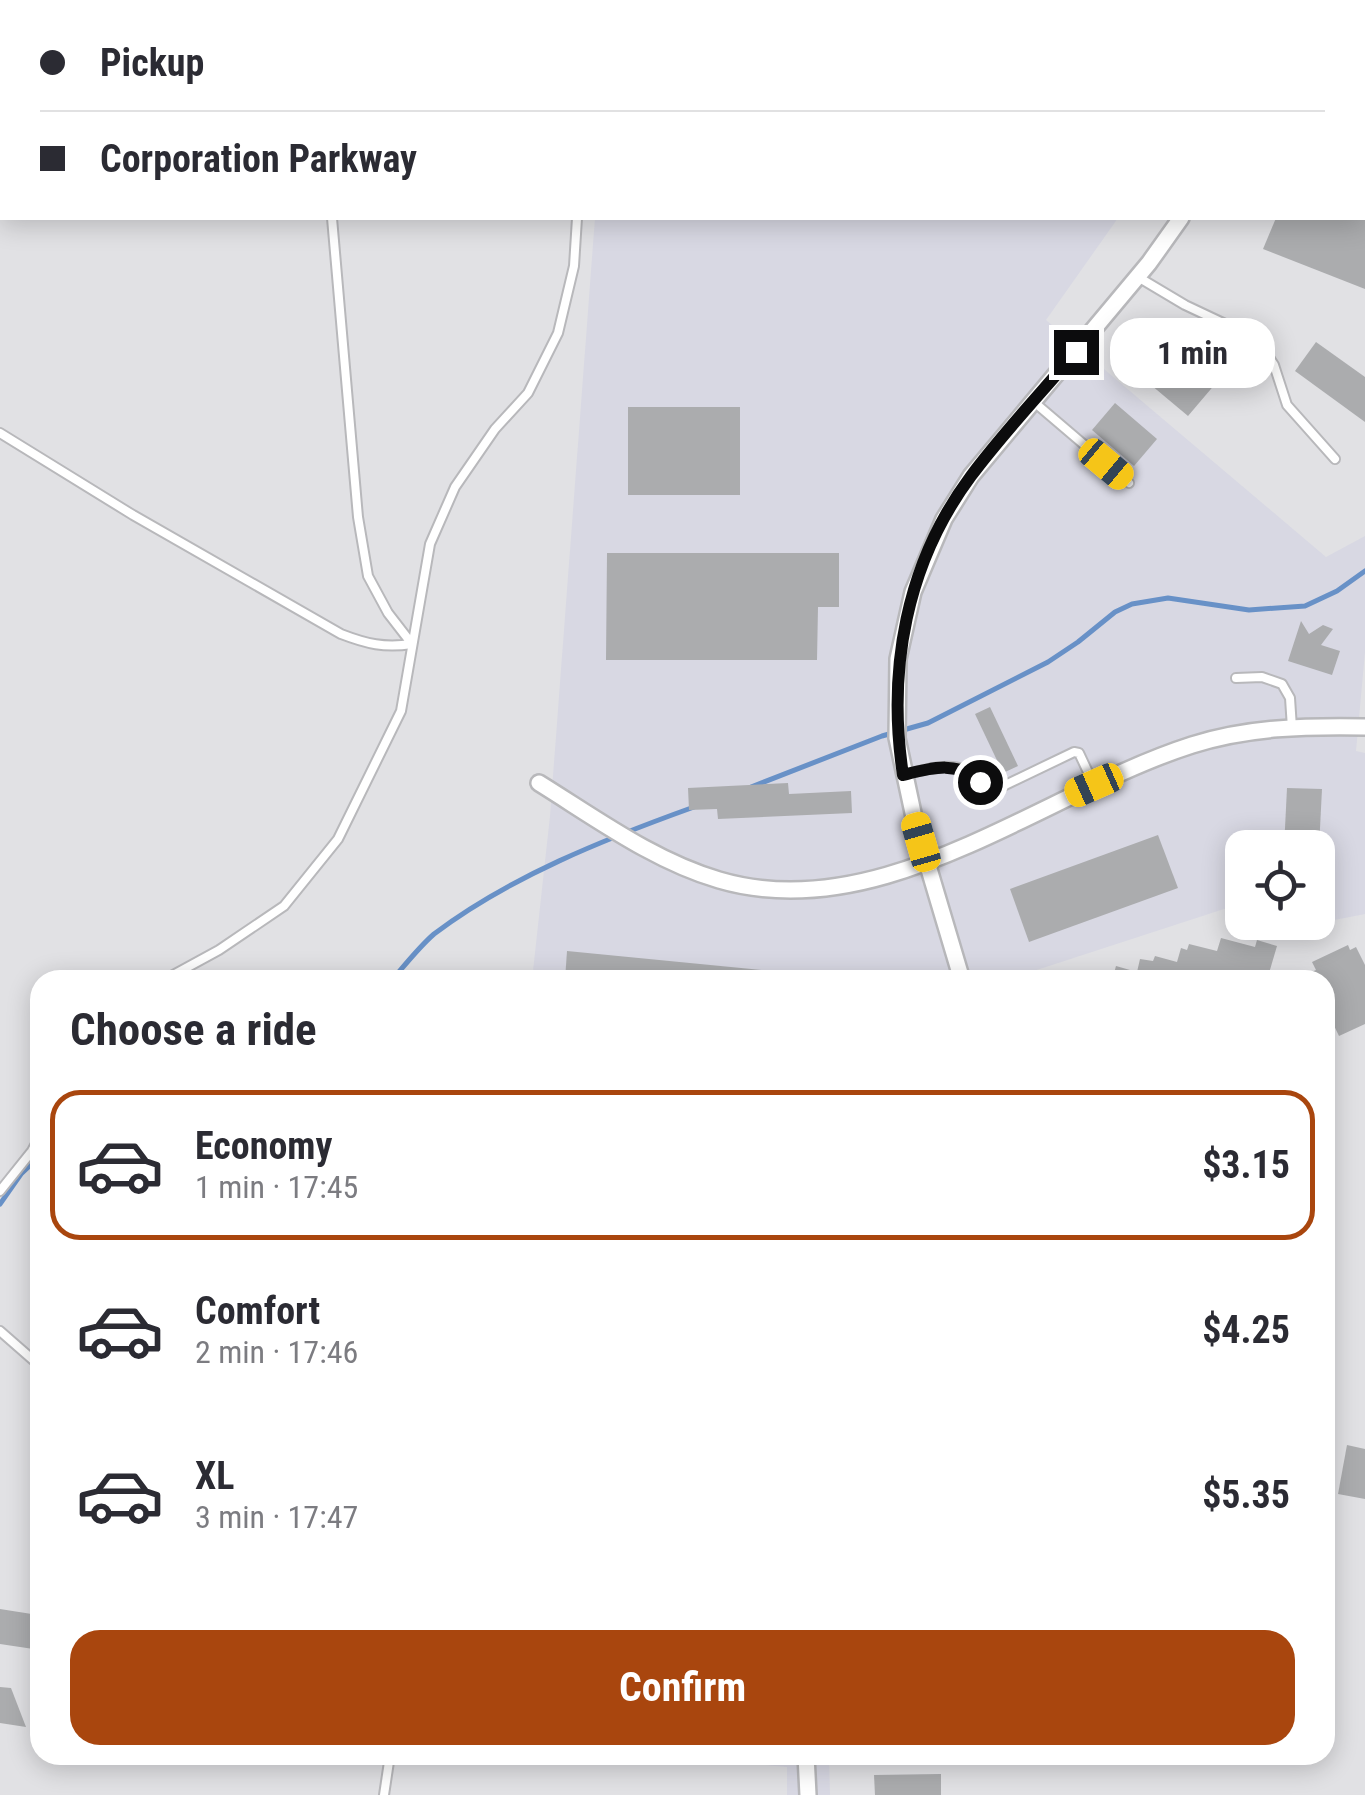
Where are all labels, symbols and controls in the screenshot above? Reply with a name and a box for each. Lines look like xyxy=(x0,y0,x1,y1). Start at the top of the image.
text: Pickup xyxy=(100,41,204,85)
text: Corporation Parkway xyxy=(100,137,417,181)
callout: 1 min xyxy=(1111,317,1276,387)
route end xyxy=(1054,330,1099,375)
text: 1 min xyxy=(1157,334,1228,372)
car xyxy=(1073,433,1139,495)
car xyxy=(1060,759,1128,811)
route start xyxy=(958,760,1003,805)
car xyxy=(898,809,944,875)
map controls xyxy=(1225,830,1335,940)
button: locate xyxy=(1225,830,1335,940)
text: Choose a ride xyxy=(70,1003,317,1056)
icon: car xyxy=(75,1120,165,1210)
text: Economy xyxy=(195,1124,332,1168)
text: $3.15 xyxy=(1202,1143,1290,1187)
text: 1 min · 17:45 xyxy=(195,1168,358,1206)
icon: car xyxy=(75,1285,165,1375)
text: Comfort xyxy=(195,1289,320,1333)
text: $4.25 xyxy=(1202,1308,1290,1352)
text: 2 min · 17:46 xyxy=(195,1333,358,1371)
icon: car xyxy=(75,1450,165,1540)
text: XL xyxy=(195,1454,234,1498)
text: $5.35 xyxy=(1202,1473,1290,1517)
text: 3 min · 17:47 xyxy=(195,1498,358,1536)
button: Confirm xyxy=(70,1630,1295,1745)

